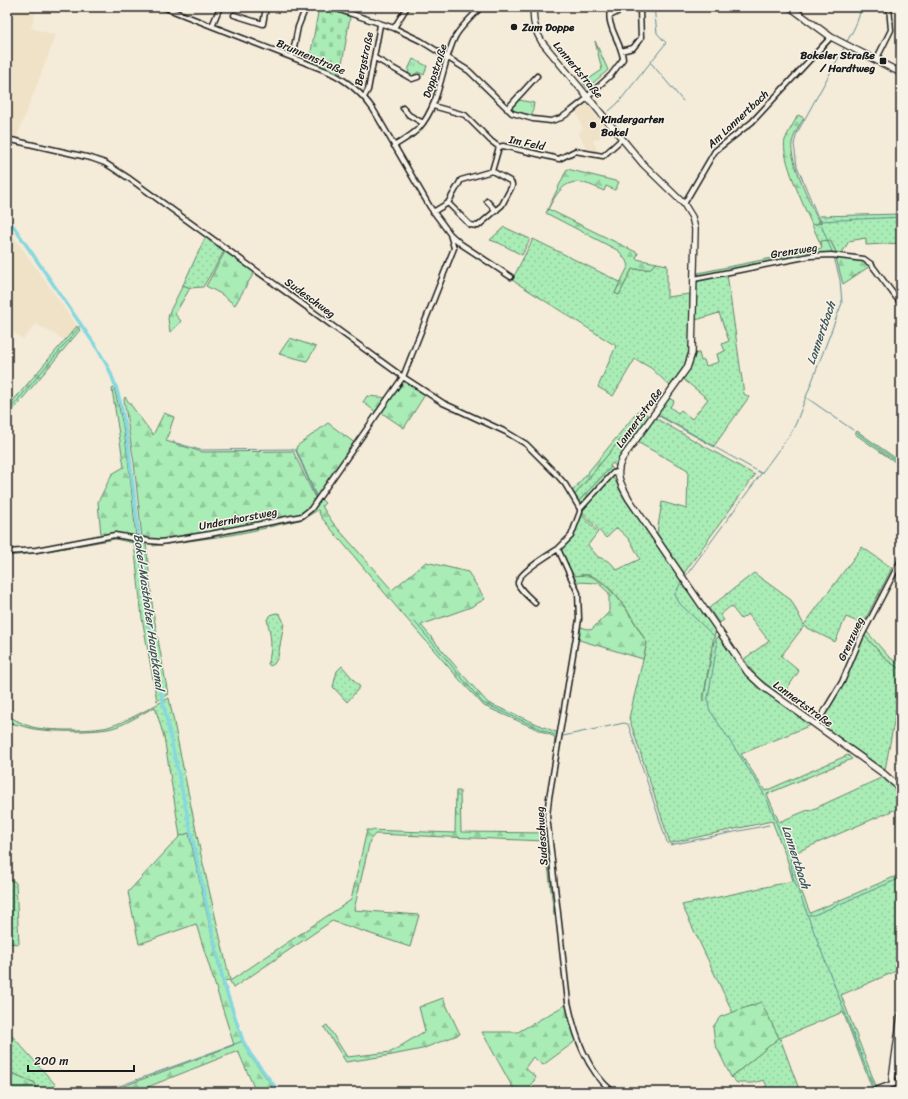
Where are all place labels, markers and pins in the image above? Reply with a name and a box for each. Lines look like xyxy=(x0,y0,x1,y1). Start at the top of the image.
place label: Zum Doppe xyxy=(521,18,575,37)
marker: Zum Doppe xyxy=(509,22,519,32)
place label: Bokeler Straße / Hardtweg xyxy=(800,46,875,78)
marker: Bokeler Straße / Hardtweg xyxy=(878,56,888,66)
place label: Kindergarten Bokel xyxy=(600,110,664,142)
marker: Kindergarten Bokel xyxy=(588,120,598,130)

